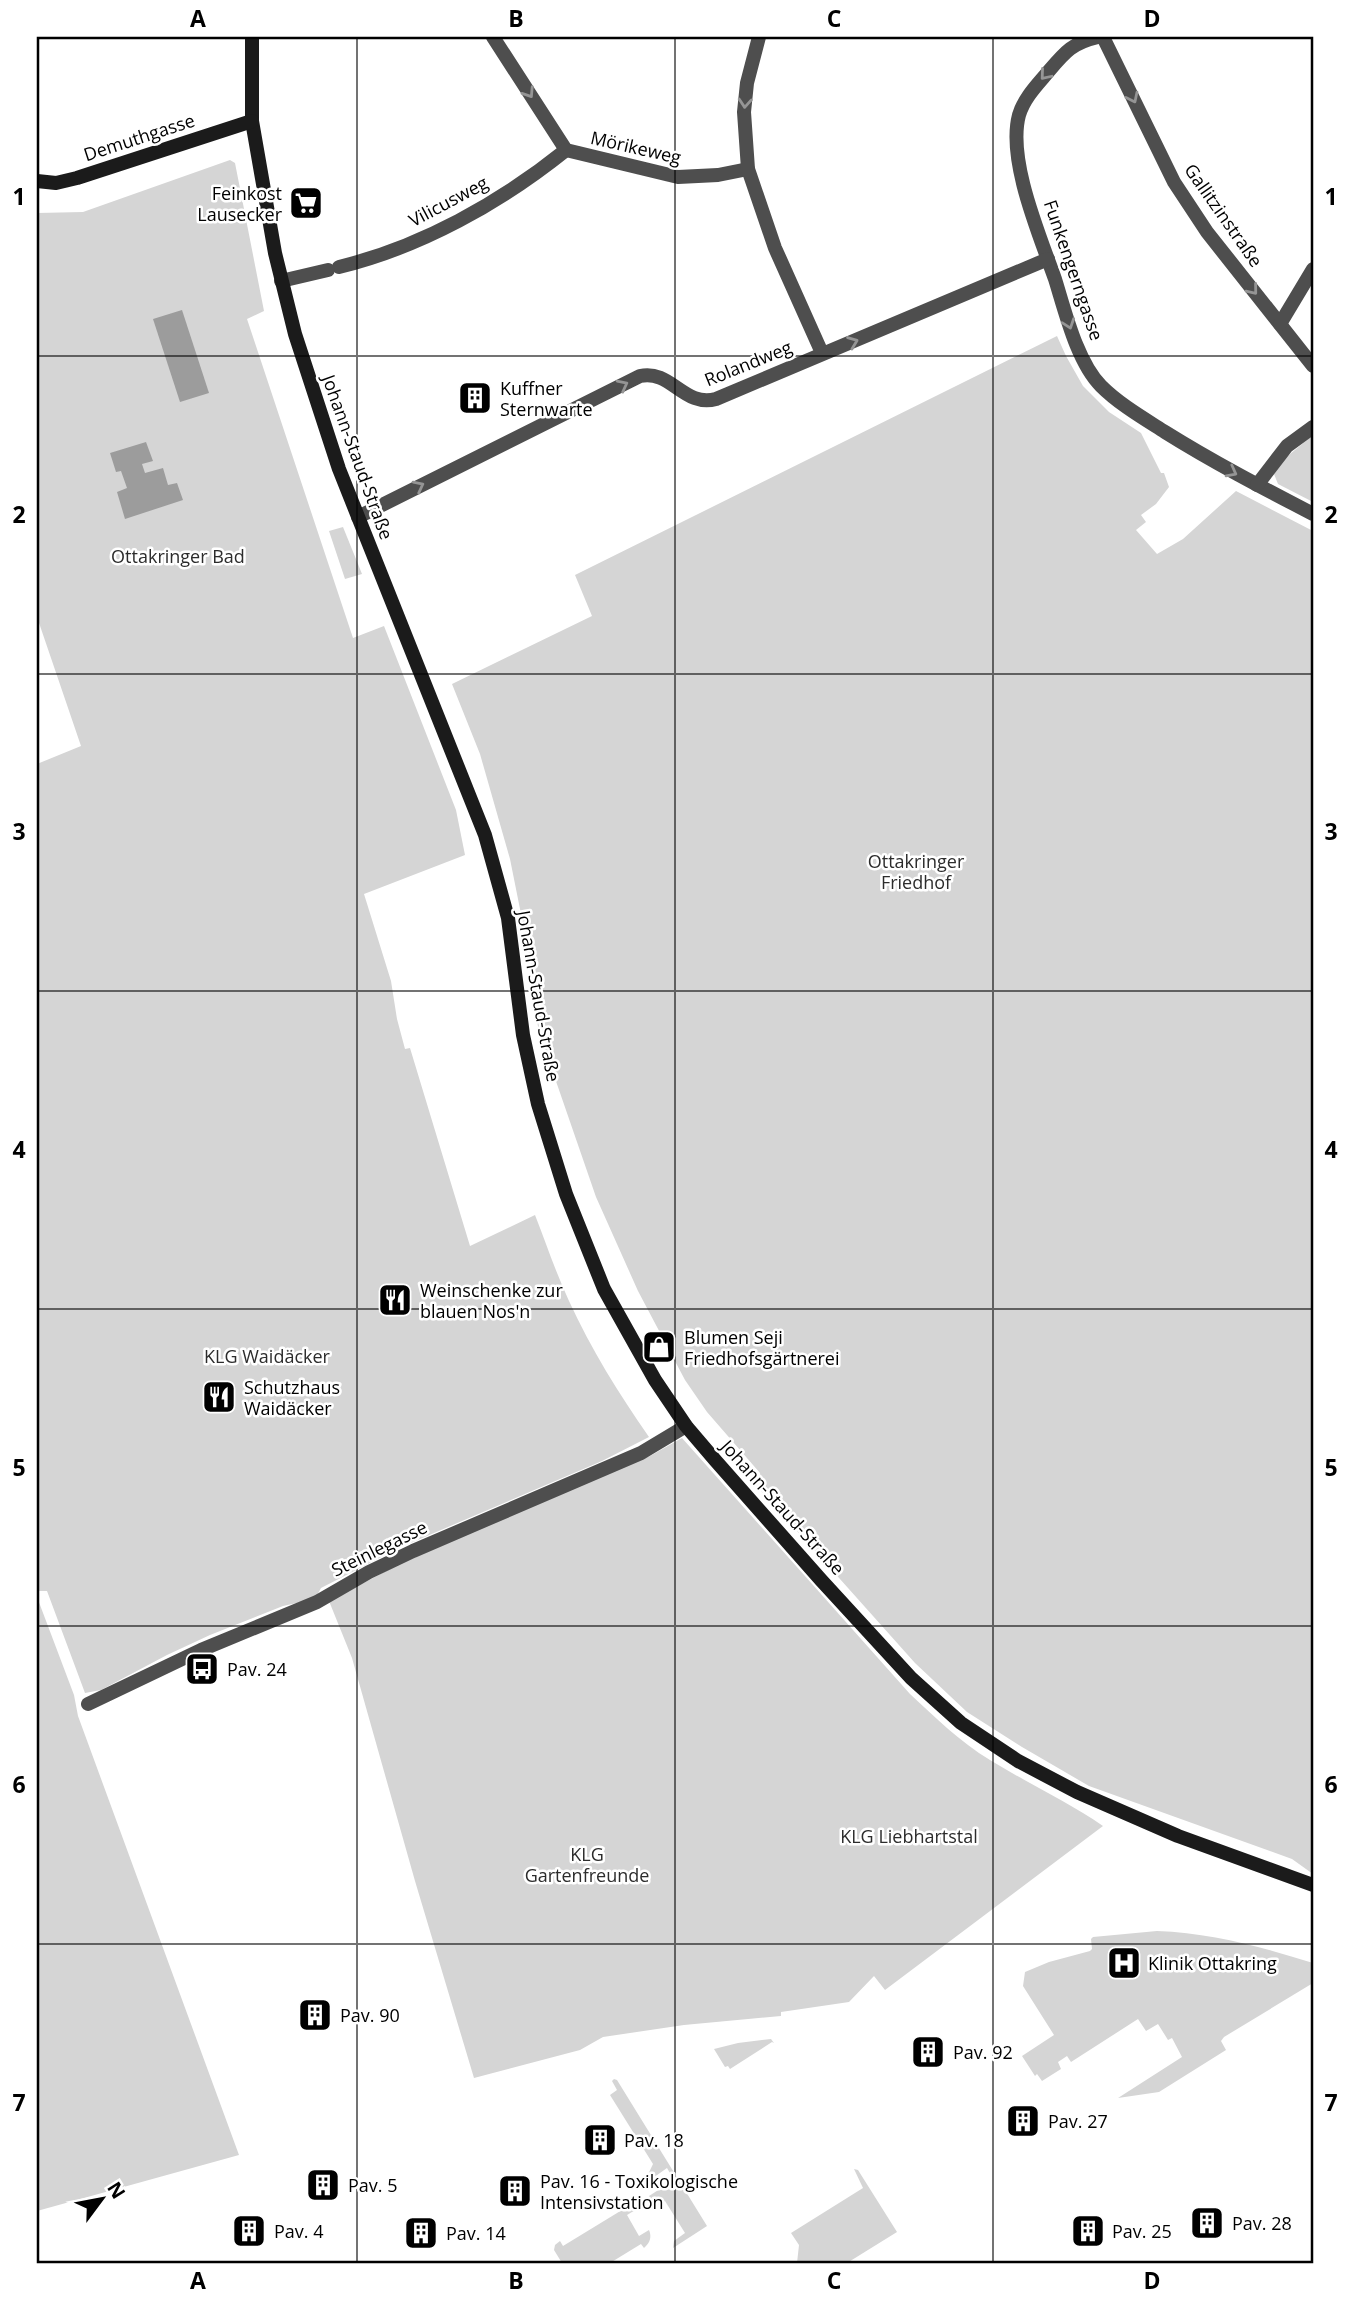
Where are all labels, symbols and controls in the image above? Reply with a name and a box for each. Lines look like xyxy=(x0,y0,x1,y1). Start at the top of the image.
text: A xyxy=(190,2,206,34)
text: B xyxy=(508,2,524,34)
text: C xyxy=(827,2,841,34)
text: D xyxy=(1143,2,1161,34)
one-way arrow xyxy=(1041,67,1053,80)
one-way arrow xyxy=(521,86,534,99)
one-way arrow xyxy=(1124,91,1138,103)
one-way arrow xyxy=(738,98,753,109)
street label: Demuthgasse xyxy=(80,108,198,166)
street label: Mörikeweg xyxy=(588,125,684,169)
street label: Gallitzinstraße xyxy=(1180,159,1268,271)
street label: Vilicusweg xyxy=(404,170,492,232)
text: 1 xyxy=(12,180,26,212)
text: 1 xyxy=(1324,180,1338,212)
place label: Feinkost Lausecker xyxy=(197,181,283,226)
supermarket icon: Feinkost Lausecker xyxy=(287,184,325,222)
street label: Funkengerngasse xyxy=(1039,196,1109,344)
one-way arrow xyxy=(1245,282,1258,295)
one-way arrow xyxy=(1061,318,1076,330)
street label: Rolandweg xyxy=(701,334,796,391)
one-way arrow xyxy=(846,337,858,351)
street label: Johann-Staud-Straße xyxy=(316,369,399,543)
place label: Kuffner Sternwarte xyxy=(500,376,593,421)
building icon: Kuffner Sternwarte xyxy=(456,379,494,417)
one-way arrow xyxy=(616,379,628,393)
one-way arrow xyxy=(1225,464,1238,477)
one-way arrow xyxy=(412,481,424,495)
text: 2 xyxy=(12,498,26,530)
text: 2 xyxy=(1324,498,1338,530)
park label: Ottakringer Bad xyxy=(111,544,245,568)
text: 3 xyxy=(12,815,26,847)
text: 3 xyxy=(1324,815,1338,847)
park label: Ottakringer Friedhof xyxy=(868,849,965,894)
street label: Johann-Staud-Straße xyxy=(512,906,566,1084)
text: 4 xyxy=(12,1133,26,1165)
text: 4 xyxy=(1324,1133,1338,1165)
place label: Weinschenke zur blauen Nos'n xyxy=(420,1278,563,1323)
restaurant icon: Weinschenke zur blauen Nos'n xyxy=(376,1281,414,1319)
place label: Blumen Seji Friedhofsgärtnerei xyxy=(684,1325,840,1370)
shop icon: Blumen Seji Friedhofsgärtnerei xyxy=(640,1328,678,1366)
park label: KLG Waidäcker xyxy=(204,1344,331,1368)
place label: Schutzhaus Waidäcker xyxy=(244,1375,340,1420)
restaurant icon: Schutzhaus Waidäcker xyxy=(200,1378,238,1416)
street label: Johann-Staud-Straße xyxy=(715,1433,850,1580)
text: 5 xyxy=(12,1451,26,1483)
text: 5 xyxy=(1324,1451,1338,1483)
street label: Steinlegasse xyxy=(327,1514,431,1582)
bus stop icon: Pav. 24 xyxy=(183,1650,221,1688)
place label: Pav. 24 xyxy=(227,1657,287,1681)
text: 6 xyxy=(12,1768,26,1800)
text: 6 xyxy=(1324,1768,1338,1800)
park label: KLG Liebhartstal xyxy=(840,1824,978,1848)
park label: KLG Gartenfreunde xyxy=(525,1842,649,1887)
hospital icon: Klinik Ottakring xyxy=(1105,1944,1143,1982)
place label: Klinik Ottakring xyxy=(1148,1951,1277,1975)
building icon: Pav. 90 xyxy=(296,1996,334,2034)
place label: Pav. 90 xyxy=(340,2003,400,2027)
building icon: Pav. 92 xyxy=(909,2033,947,2071)
place label: Pav. 92 xyxy=(953,2040,1013,2064)
text: 7 xyxy=(12,2086,26,2118)
text: 7 xyxy=(1324,2086,1338,2118)
building icon: Pav. 27 xyxy=(1004,2102,1042,2140)
place label: Pav. 27 xyxy=(1048,2109,1108,2133)
building icon: Pav. 18 xyxy=(581,2121,619,2159)
place label: Pav. 18 xyxy=(624,2128,684,2152)
north arrow xyxy=(66,2164,136,2234)
building icon: Pav. 5 xyxy=(304,2166,342,2204)
place label: Pav. 16 - Toxikologische Intensivstation xyxy=(540,2169,738,2214)
building icon: Pav. 16 - Toxikologische Intensivstation xyxy=(496,2172,534,2210)
place label: Pav. 5 xyxy=(348,2173,398,2197)
text: N xyxy=(101,2177,132,2203)
building icon: Pav. 28 xyxy=(1188,2204,1226,2242)
place label: Pav. 28 xyxy=(1232,2211,1292,2235)
building icon: Pav. 4 xyxy=(230,2212,268,2250)
building icon: Pav. 25 xyxy=(1069,2212,1107,2250)
building icon: Pav. 14 xyxy=(402,2214,440,2252)
place label: Pav. 4 xyxy=(274,2219,324,2243)
place label: Pav. 25 xyxy=(1112,2219,1172,2243)
place label: Pav. 14 xyxy=(446,2221,506,2245)
text: A xyxy=(190,2264,206,2296)
text: B xyxy=(508,2264,524,2296)
text: C xyxy=(827,2264,841,2296)
text: D xyxy=(1143,2264,1161,2296)

